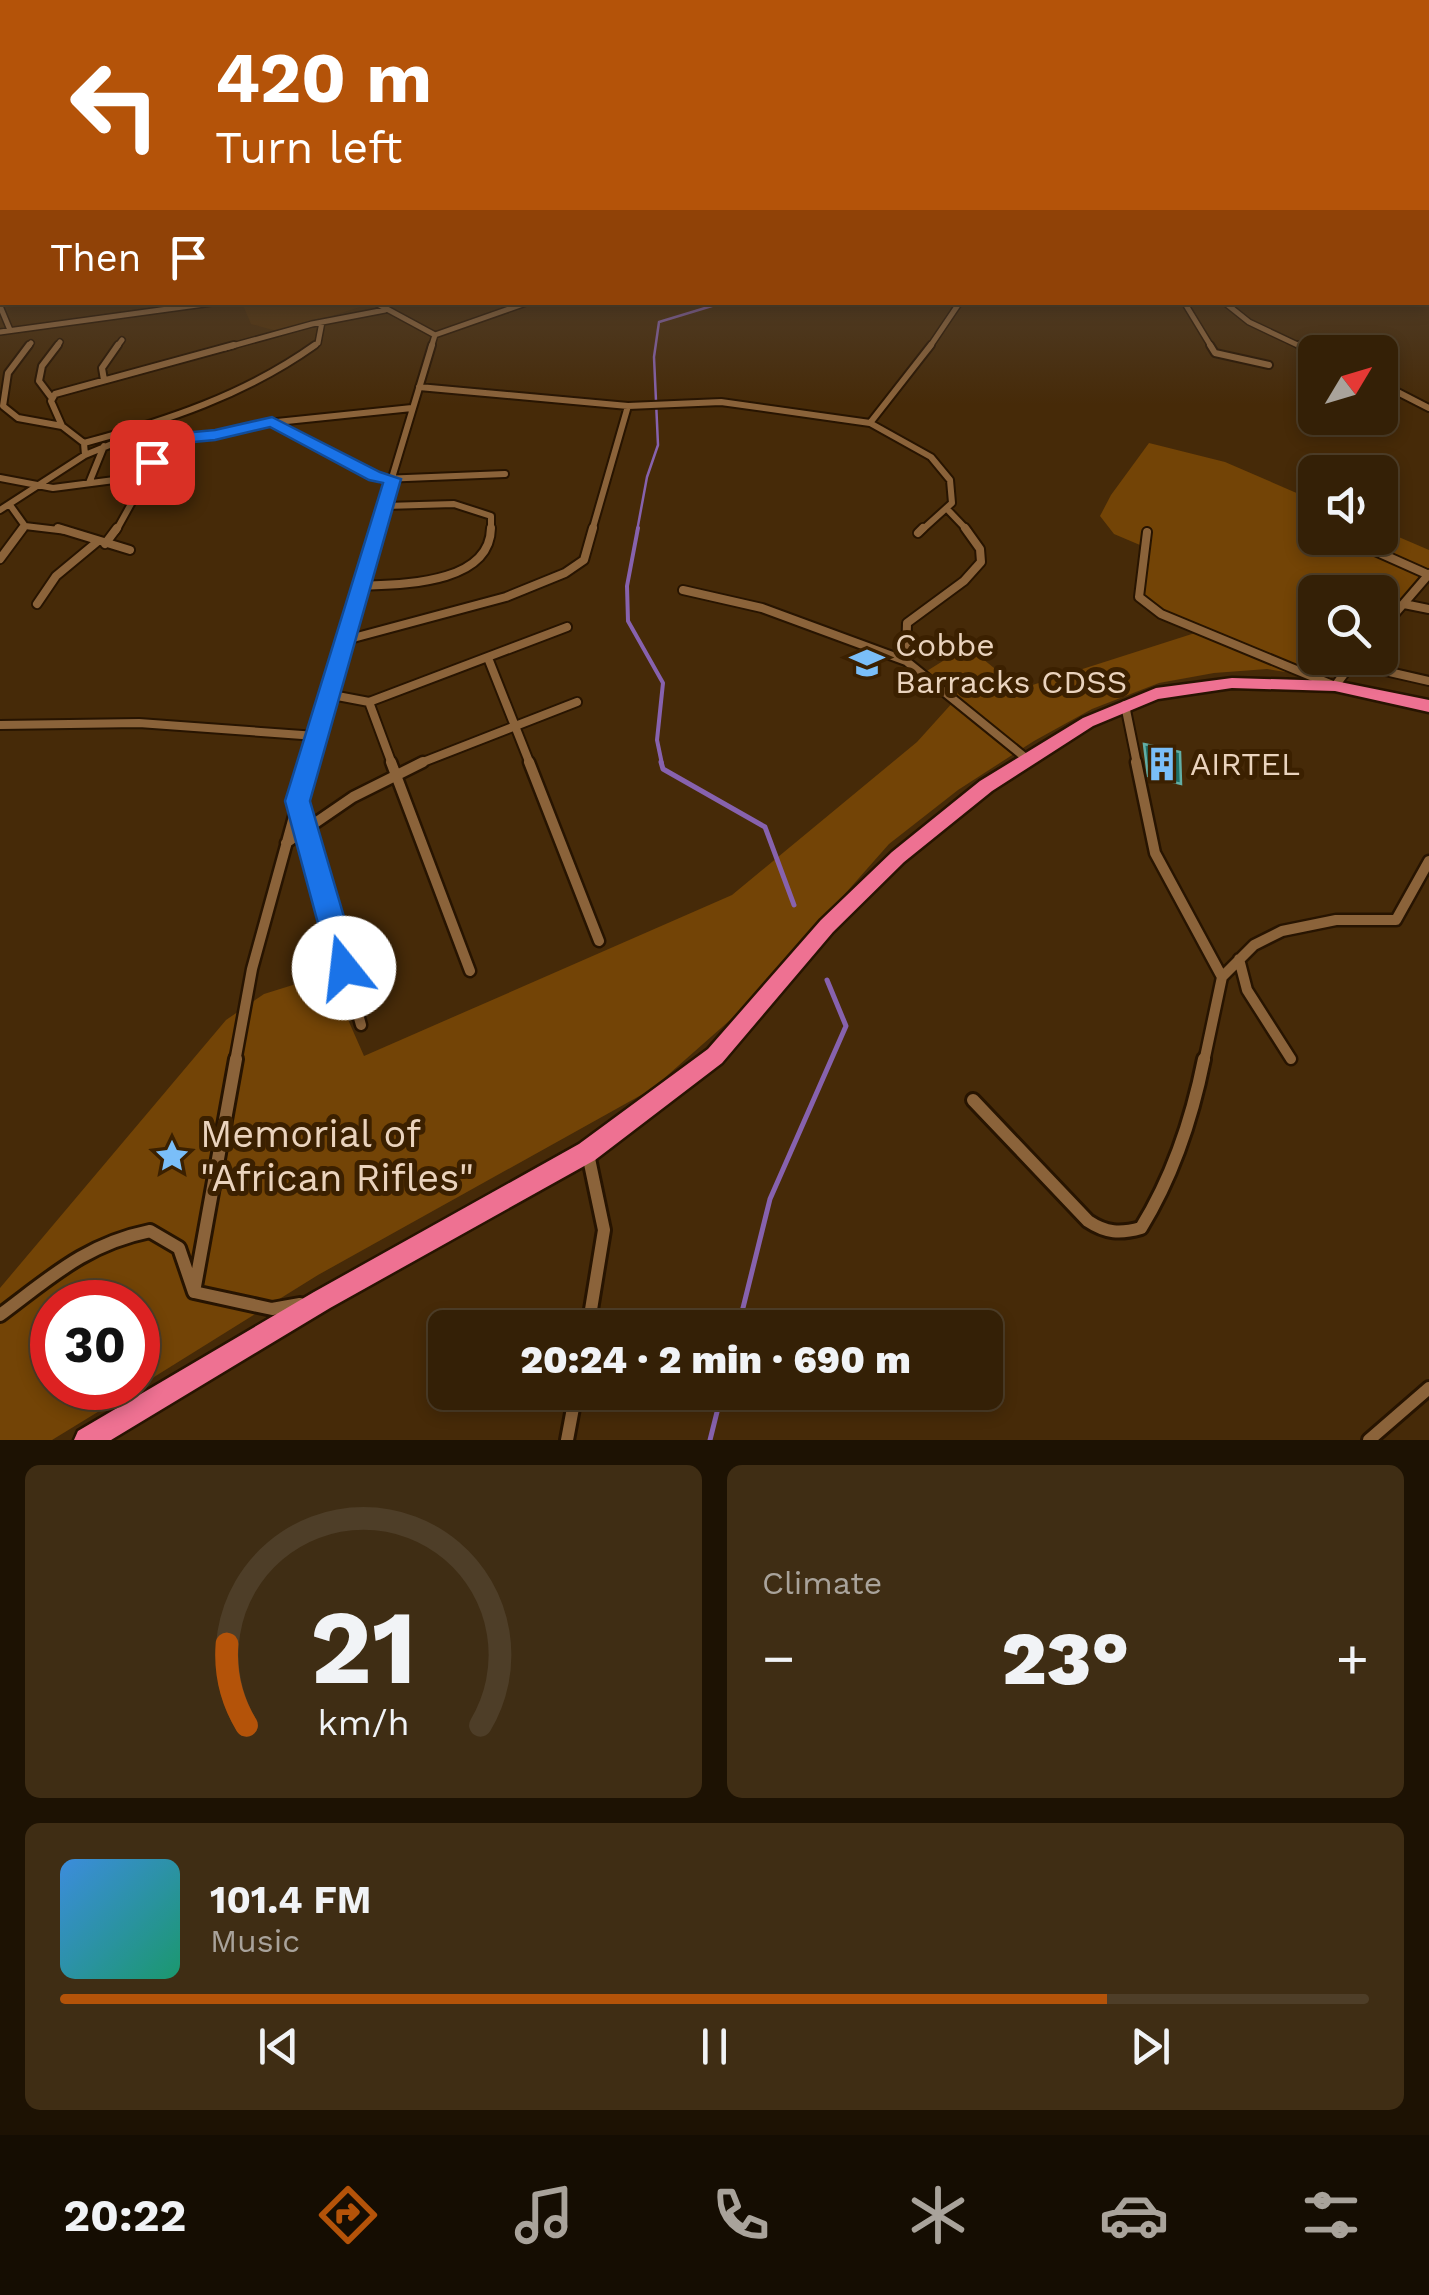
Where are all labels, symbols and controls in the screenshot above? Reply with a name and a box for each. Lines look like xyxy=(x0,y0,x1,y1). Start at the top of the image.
text: 420 m xyxy=(215,37,432,119)
icon: left xyxy=(50,40,180,170)
text: Turn left xyxy=(215,121,402,174)
icon: arrive xyxy=(161,230,216,285)
text: Then xyxy=(50,236,141,280)
north arrow xyxy=(1298,335,1398,435)
map controls xyxy=(1298,335,1398,675)
pin xyxy=(110,420,195,505)
icon: arrive xyxy=(125,435,180,490)
button: sound xyxy=(1298,455,1398,555)
button: search xyxy=(1298,575,1398,675)
place label: Cobbe Barracks CDSS xyxy=(895,626,1127,701)
school or university icon: Cobbe Barracks CDSS xyxy=(848,644,886,682)
building icon: AIRTEL xyxy=(1143,745,1181,783)
place label: AIRTEL xyxy=(1190,745,1300,783)
position arrow xyxy=(292,916,396,1020)
place label: Memorial of "African Rifles" xyxy=(200,1112,474,1200)
place icon: Memorial of "African Rifles" xyxy=(153,1137,191,1175)
speed limit sign: 30 xyxy=(30,1280,160,1410)
text: 20:24 · 2 min · 690 m xyxy=(520,1338,911,1382)
text: Climate xyxy=(762,1564,882,1602)
text: 21 xyxy=(310,1586,417,1708)
text: 23° xyxy=(1002,1614,1129,1702)
text: − xyxy=(762,1626,795,1690)
text: + xyxy=(1336,1626,1369,1690)
text: km/h xyxy=(317,1702,410,1744)
text: 101.4 FM xyxy=(210,1878,371,1922)
text: Music xyxy=(210,1922,300,1960)
icon: previous xyxy=(251,2019,306,2074)
icon: pause xyxy=(687,2019,742,2074)
icon: next xyxy=(1123,2019,1178,2074)
icon: directions xyxy=(313,2180,383,2250)
icon: music xyxy=(509,2180,579,2250)
icon: phone xyxy=(706,2180,776,2250)
icon: climate xyxy=(903,2180,973,2250)
icon: car xyxy=(1099,2180,1169,2250)
icon: filters xyxy=(1296,2180,1366,2250)
text: 20:22 xyxy=(63,2189,186,2242)

